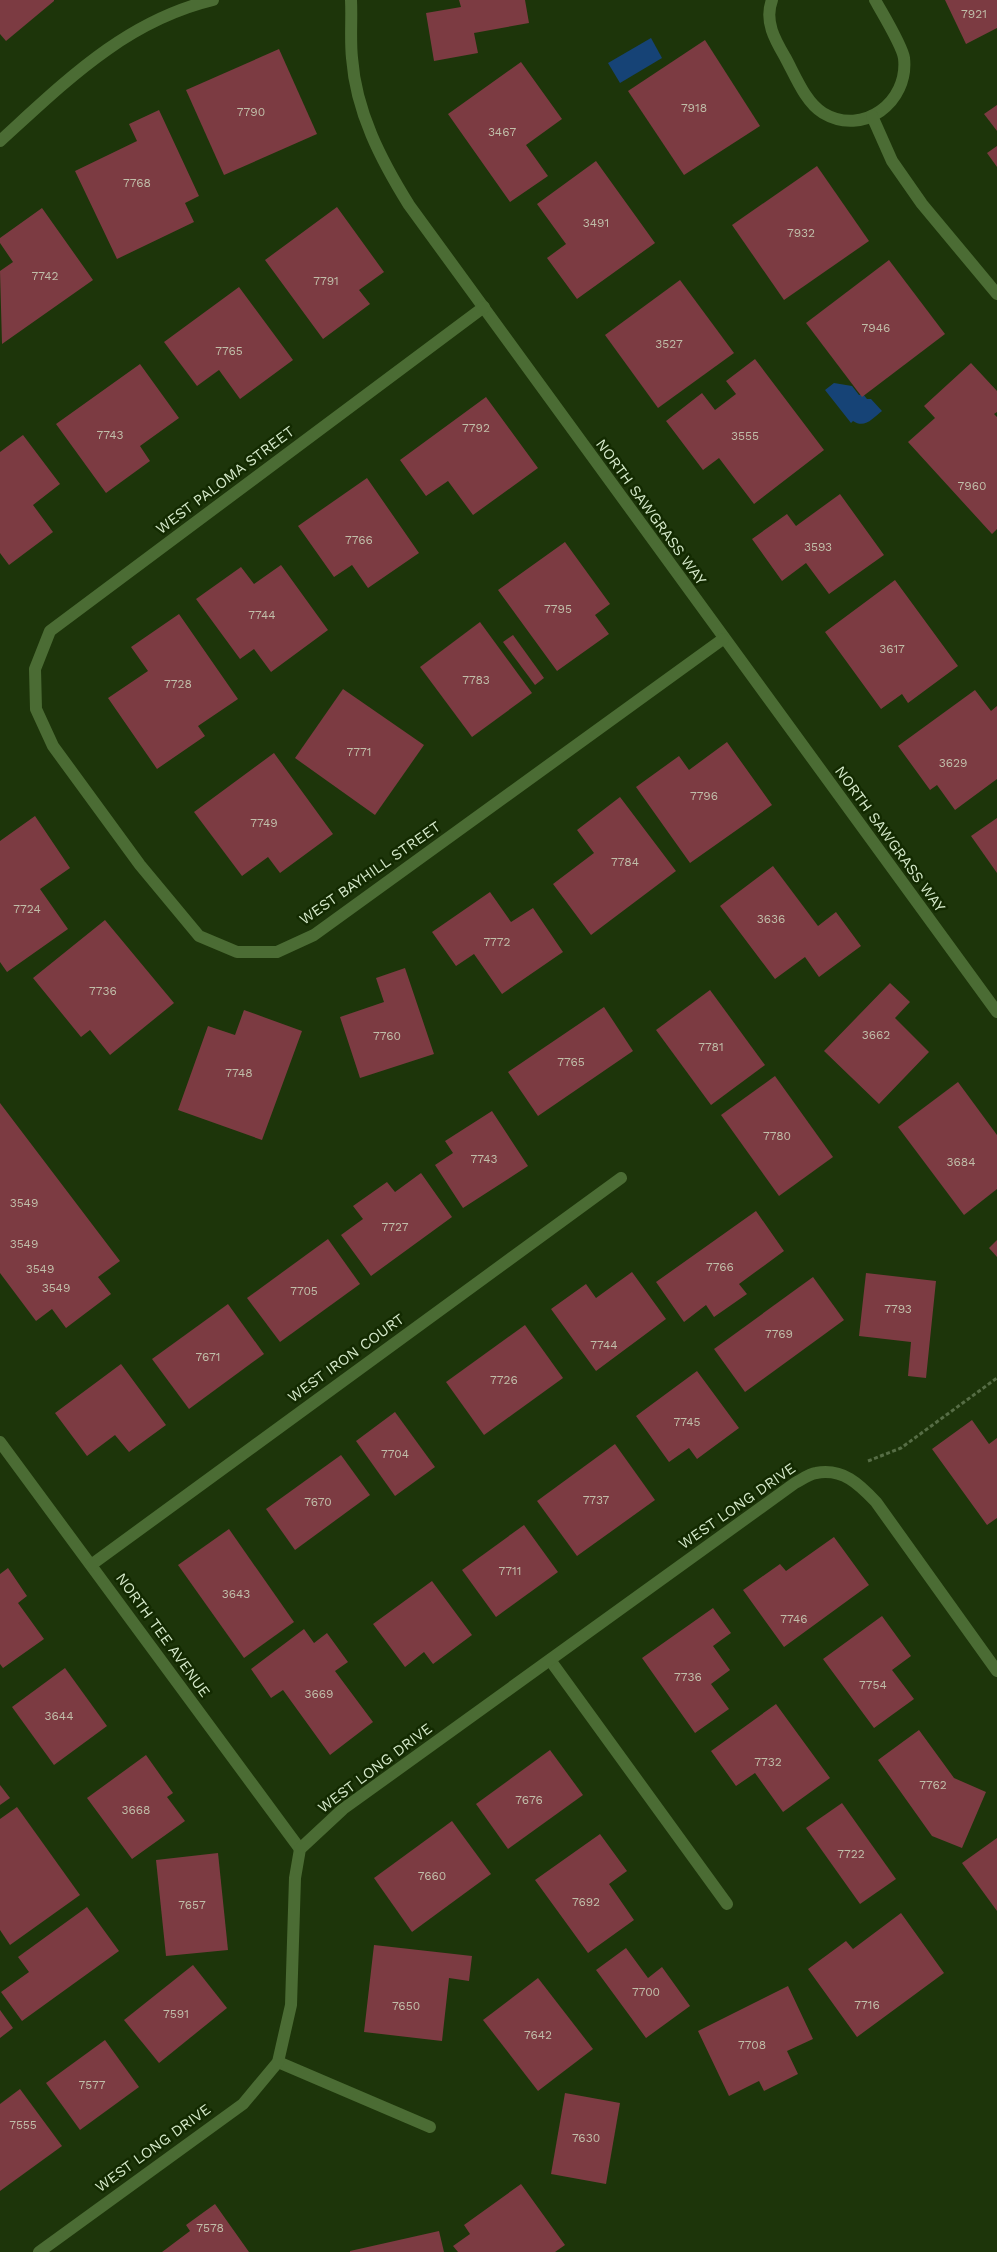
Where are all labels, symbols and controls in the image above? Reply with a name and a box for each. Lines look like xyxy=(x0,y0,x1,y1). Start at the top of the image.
house number: 7921 xyxy=(961,7,987,21)
house number: 7918 xyxy=(681,101,707,115)
house number: 7790 xyxy=(237,105,265,119)
house number: 3467 xyxy=(488,125,516,139)
house number: 7768 xyxy=(123,176,151,190)
house number: 3491 xyxy=(583,216,609,230)
house number: 7932 xyxy=(787,226,815,240)
house number: 7742 xyxy=(32,269,59,283)
house number: 7791 xyxy=(313,274,339,288)
house number: 7946 xyxy=(862,321,890,335)
house number: 3527 xyxy=(655,337,683,351)
house number: 7765 xyxy=(215,344,243,358)
house number: 7792 xyxy=(462,421,490,435)
street label: WEST PALOMA STREET xyxy=(152,422,298,538)
house number: 7743 xyxy=(97,428,124,442)
house number: 3555 xyxy=(731,429,759,443)
street label: NORTH SAWGRASS WAY xyxy=(592,435,710,589)
house number: 7960 xyxy=(958,479,986,493)
house number: 7766 xyxy=(345,533,373,547)
house number: 3593 xyxy=(804,540,832,554)
house number: 7795 xyxy=(544,602,572,616)
house number: 7744 xyxy=(248,608,276,622)
house number: 3617 xyxy=(879,642,905,656)
house number: 7783 xyxy=(462,673,490,687)
house number: 7728 xyxy=(164,677,192,691)
house number: 7771 xyxy=(347,745,371,759)
house number: 3629 xyxy=(939,756,967,770)
street label: NORTH SAWGRASS WAY xyxy=(831,762,949,916)
house number: 7796 xyxy=(690,789,718,803)
house number: 7749 xyxy=(250,816,278,830)
street label: WEST BAYHILL STREET xyxy=(296,817,444,929)
house number: 7784 xyxy=(611,855,639,869)
house number: 7724 xyxy=(13,902,41,916)
house number: 3636 xyxy=(757,912,785,926)
house number: 7772 xyxy=(483,935,511,949)
house number: 7736 xyxy=(89,984,117,998)
house number: 3662 xyxy=(862,1028,890,1042)
house number: 7760 xyxy=(373,1029,401,1043)
house number: 7781 xyxy=(698,1040,724,1054)
house number: 7765 xyxy=(557,1055,585,1069)
house number: 7748 xyxy=(225,1066,253,1080)
house number: 7780 xyxy=(763,1129,791,1143)
house number: 7743 xyxy=(471,1152,498,1166)
house number: 3684 xyxy=(946,1155,976,1169)
house number: 3549 xyxy=(10,1196,38,1210)
house number: 7727 xyxy=(382,1220,409,1234)
house number: 3549 xyxy=(10,1237,38,1251)
house number: 7766 xyxy=(706,1260,734,1274)
house number: 3549 xyxy=(26,1262,54,1276)
house number: 3549 xyxy=(42,1281,70,1295)
house number: 7705 xyxy=(290,1284,318,1298)
house number: 7793 xyxy=(884,1302,912,1316)
street label: WEST IRON COURT xyxy=(284,1310,408,1406)
house number: 7769 xyxy=(765,1327,793,1341)
house number: 7744 xyxy=(590,1338,618,1352)
house number: 7671 xyxy=(195,1350,221,1364)
house number: 7726 xyxy=(490,1373,518,1387)
house number: 7745 xyxy=(674,1415,700,1429)
house number: 7704 xyxy=(381,1447,409,1461)
street label: WEST LONG DRIVE xyxy=(675,1459,799,1553)
house number: 7737 xyxy=(583,1493,610,1507)
house number: 7670 xyxy=(304,1495,332,1509)
house number: 7711 xyxy=(499,1564,521,1578)
street label: NORTH TEE AVENUE xyxy=(112,1569,214,1701)
house number: 3643 xyxy=(222,1587,250,1601)
house number: 7746 xyxy=(780,1612,808,1626)
house number: 7736 xyxy=(674,1670,702,1684)
house number: 7754 xyxy=(859,1678,887,1692)
house number: 3669 xyxy=(305,1687,334,1701)
house number: 3644 xyxy=(45,1709,73,1723)
street label: WEST LONG DRIVE xyxy=(314,1719,436,1817)
house number: 7732 xyxy=(754,1755,782,1769)
house number: 7762 xyxy=(919,1778,947,1792)
house number: 7676 xyxy=(515,1793,543,1807)
house number: 3668 xyxy=(122,1803,150,1817)
house number: 7722 xyxy=(837,1847,865,1861)
house number: 7660 xyxy=(418,1869,446,1883)
house number: 7692 xyxy=(572,1895,600,1909)
house number: 7657 xyxy=(178,1898,206,1912)
house number: 7700 xyxy=(632,1985,660,1999)
house number: 7716 xyxy=(854,1998,880,2012)
house number: 7650 xyxy=(392,1999,420,2013)
house number: 7591 xyxy=(163,2007,189,2021)
house number: 7642 xyxy=(524,2028,552,2042)
house number: 7708 xyxy=(738,2038,766,2052)
house number: 7577 xyxy=(78,2078,106,2092)
street label: WEST LONG DRIVE xyxy=(92,2100,214,2196)
house number: 7555 xyxy=(9,2118,37,2132)
house number: 7630 xyxy=(572,2131,600,2145)
house number: 7578 xyxy=(196,2221,224,2235)

